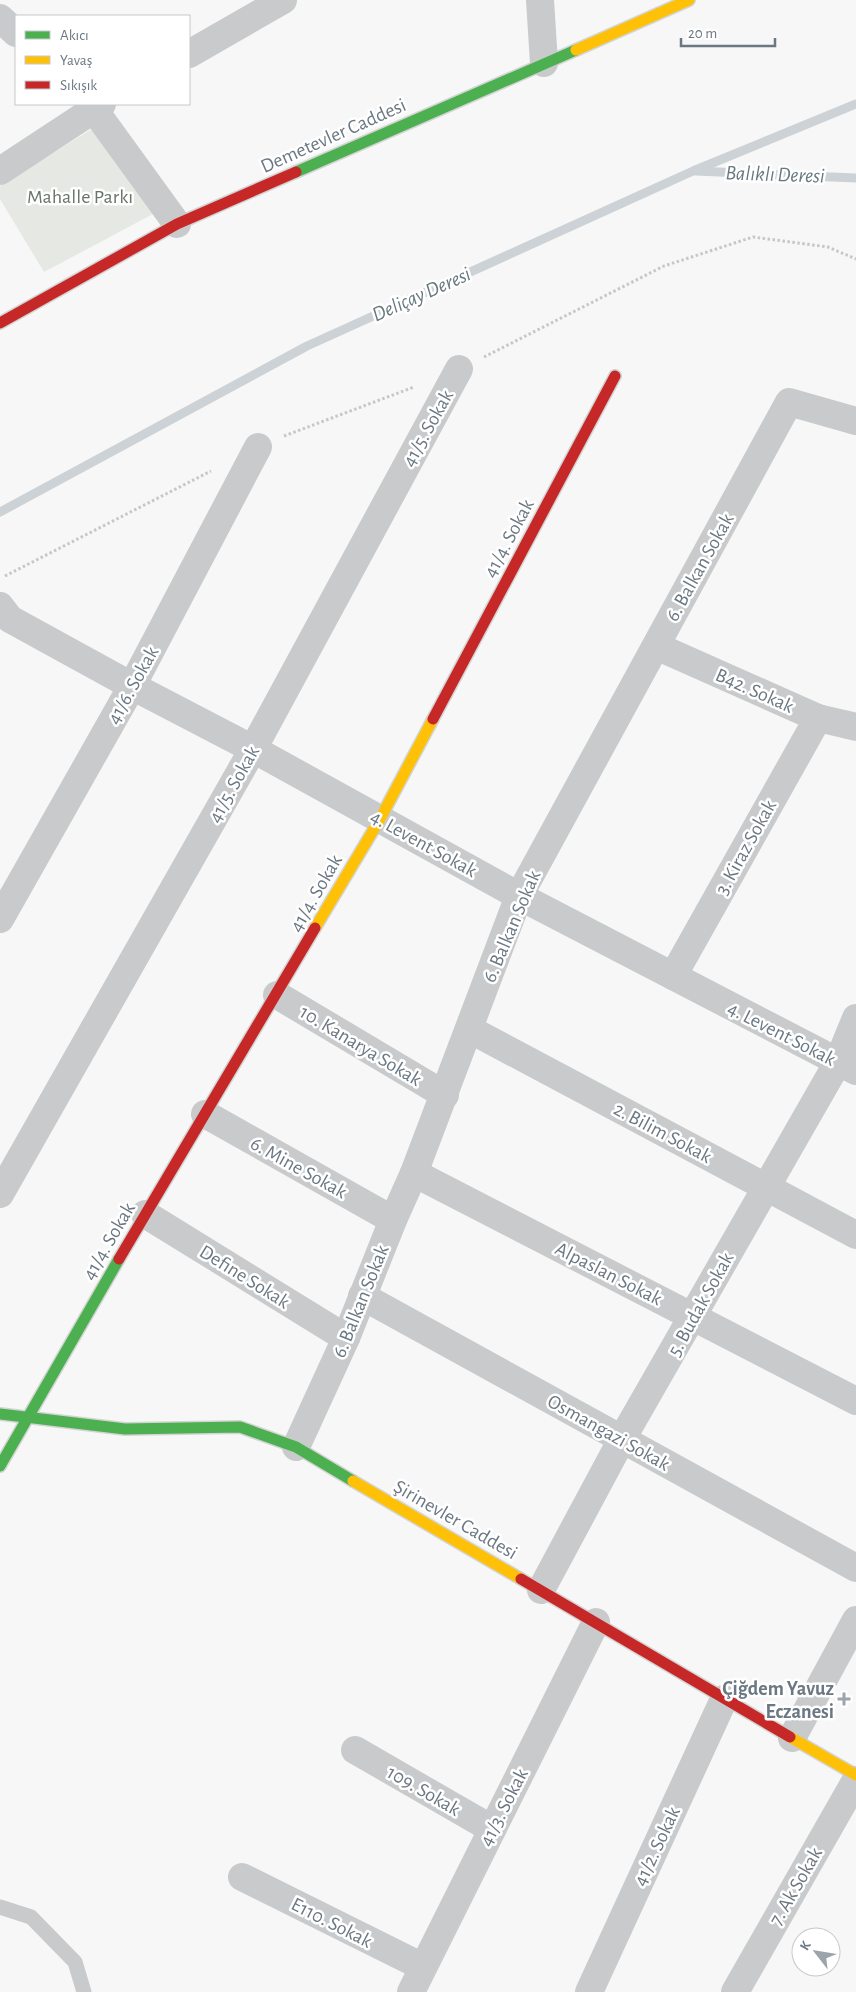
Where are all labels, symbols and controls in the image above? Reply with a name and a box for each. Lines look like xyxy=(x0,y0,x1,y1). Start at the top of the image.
legend xyxy=(15,15,190,105)
scale bar xyxy=(681,15,775,47)
text: 20 m xyxy=(688,26,717,41)
text: Akıcı xyxy=(60,28,89,43)
text: Yavaş xyxy=(60,53,92,68)
text: Sıkışık xyxy=(60,78,97,93)
street label: Demetevler Caddesi xyxy=(258,95,409,177)
water label: Balıklı Deresi xyxy=(725,162,825,187)
park label: Mahalle Parkı xyxy=(27,187,133,207)
water label: Deliçay Deresi xyxy=(369,263,474,325)
street label: 41/5. Sokak xyxy=(399,387,457,470)
street label: 41/4. Sokak xyxy=(480,496,538,581)
street label: 6. Balkan Sokak xyxy=(662,510,738,625)
street label: 41/6. Sokak xyxy=(103,643,162,728)
street label: B42. Sokak xyxy=(712,665,797,717)
street label: 41/5. Sokak xyxy=(205,743,263,826)
street label: 3. Kiraz Sokak xyxy=(712,797,780,898)
street label: 4. Levent Sokak xyxy=(367,806,480,881)
street label: 41/4. Sokak xyxy=(286,851,346,936)
street label: 6. Balkan Sokak xyxy=(479,867,544,985)
street label: 4. Levent Sokak xyxy=(724,998,839,1070)
street label: 10. Kanarya Sokak xyxy=(296,1002,425,1090)
street label: 2. Bilim Sokak xyxy=(610,1099,715,1167)
street label: 6. Mine Sokak xyxy=(247,1133,350,1202)
street label: 41/4. Sokak xyxy=(79,1199,139,1284)
street label: Alpaslan Sokak xyxy=(552,1238,665,1309)
street label: Define Sokak xyxy=(196,1241,293,1312)
street label: 6. Balkan Sokak xyxy=(329,1242,393,1361)
street label: 5. Budak Sokak xyxy=(664,1249,738,1360)
street label: Osmangazi Sokak xyxy=(544,1391,673,1475)
street label: Şirinevler Caddesi xyxy=(390,1476,521,1563)
place label: Çiğdem Yavuz Eczanesi xyxy=(722,1679,834,1722)
marker: Çiğdem Yavuz Eczanesi xyxy=(838,1693,850,1705)
street label: 109. Sokak xyxy=(384,1762,463,1820)
street label: 41/3. Sokak xyxy=(476,1765,532,1850)
street label: 41/2. Sokak xyxy=(630,1804,684,1889)
street label: 7. Ak Sokak xyxy=(766,1844,826,1929)
street label: E110. Sokak xyxy=(288,1894,375,1952)
north arrow xyxy=(791,1927,841,1977)
text: K xyxy=(798,1938,814,1953)

